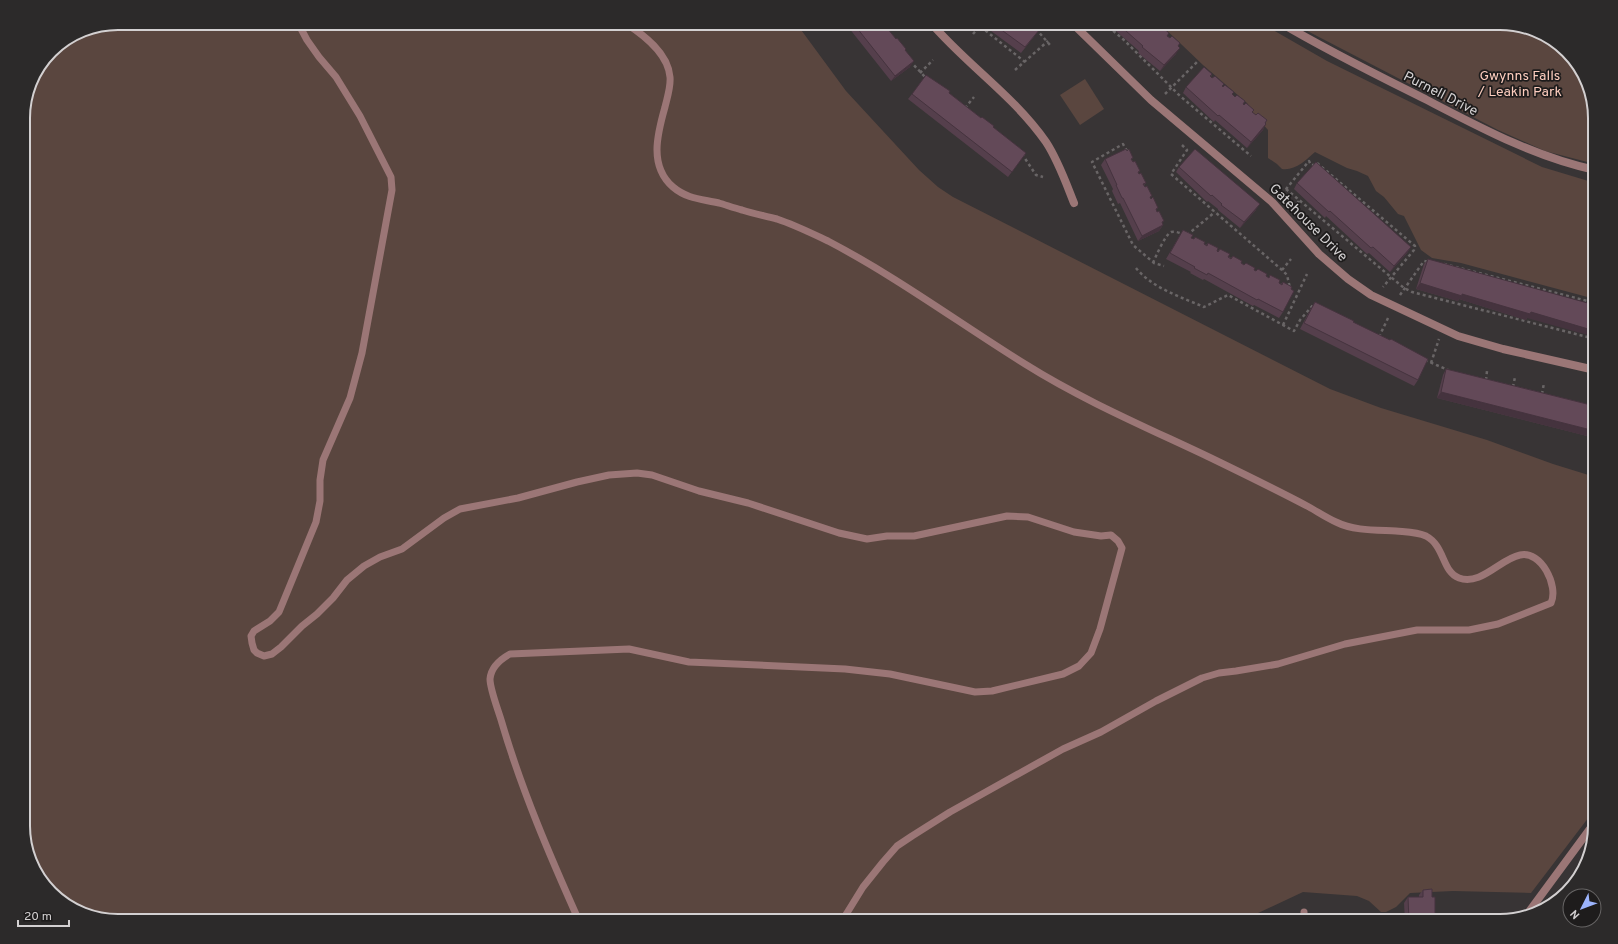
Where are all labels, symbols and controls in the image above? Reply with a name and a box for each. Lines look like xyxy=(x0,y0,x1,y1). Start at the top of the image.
street label: Purnell Drive xyxy=(1400,68,1480,120)
park label: Gwynns Falls / Leakin Park xyxy=(1477,68,1562,101)
street label: Gatehouse Drive xyxy=(1265,180,1351,266)
north arrow xyxy=(1562,888,1602,928)
scale bar xyxy=(18,902,69,928)
text: N xyxy=(1567,906,1583,922)
text: 20 m xyxy=(24,909,52,925)

